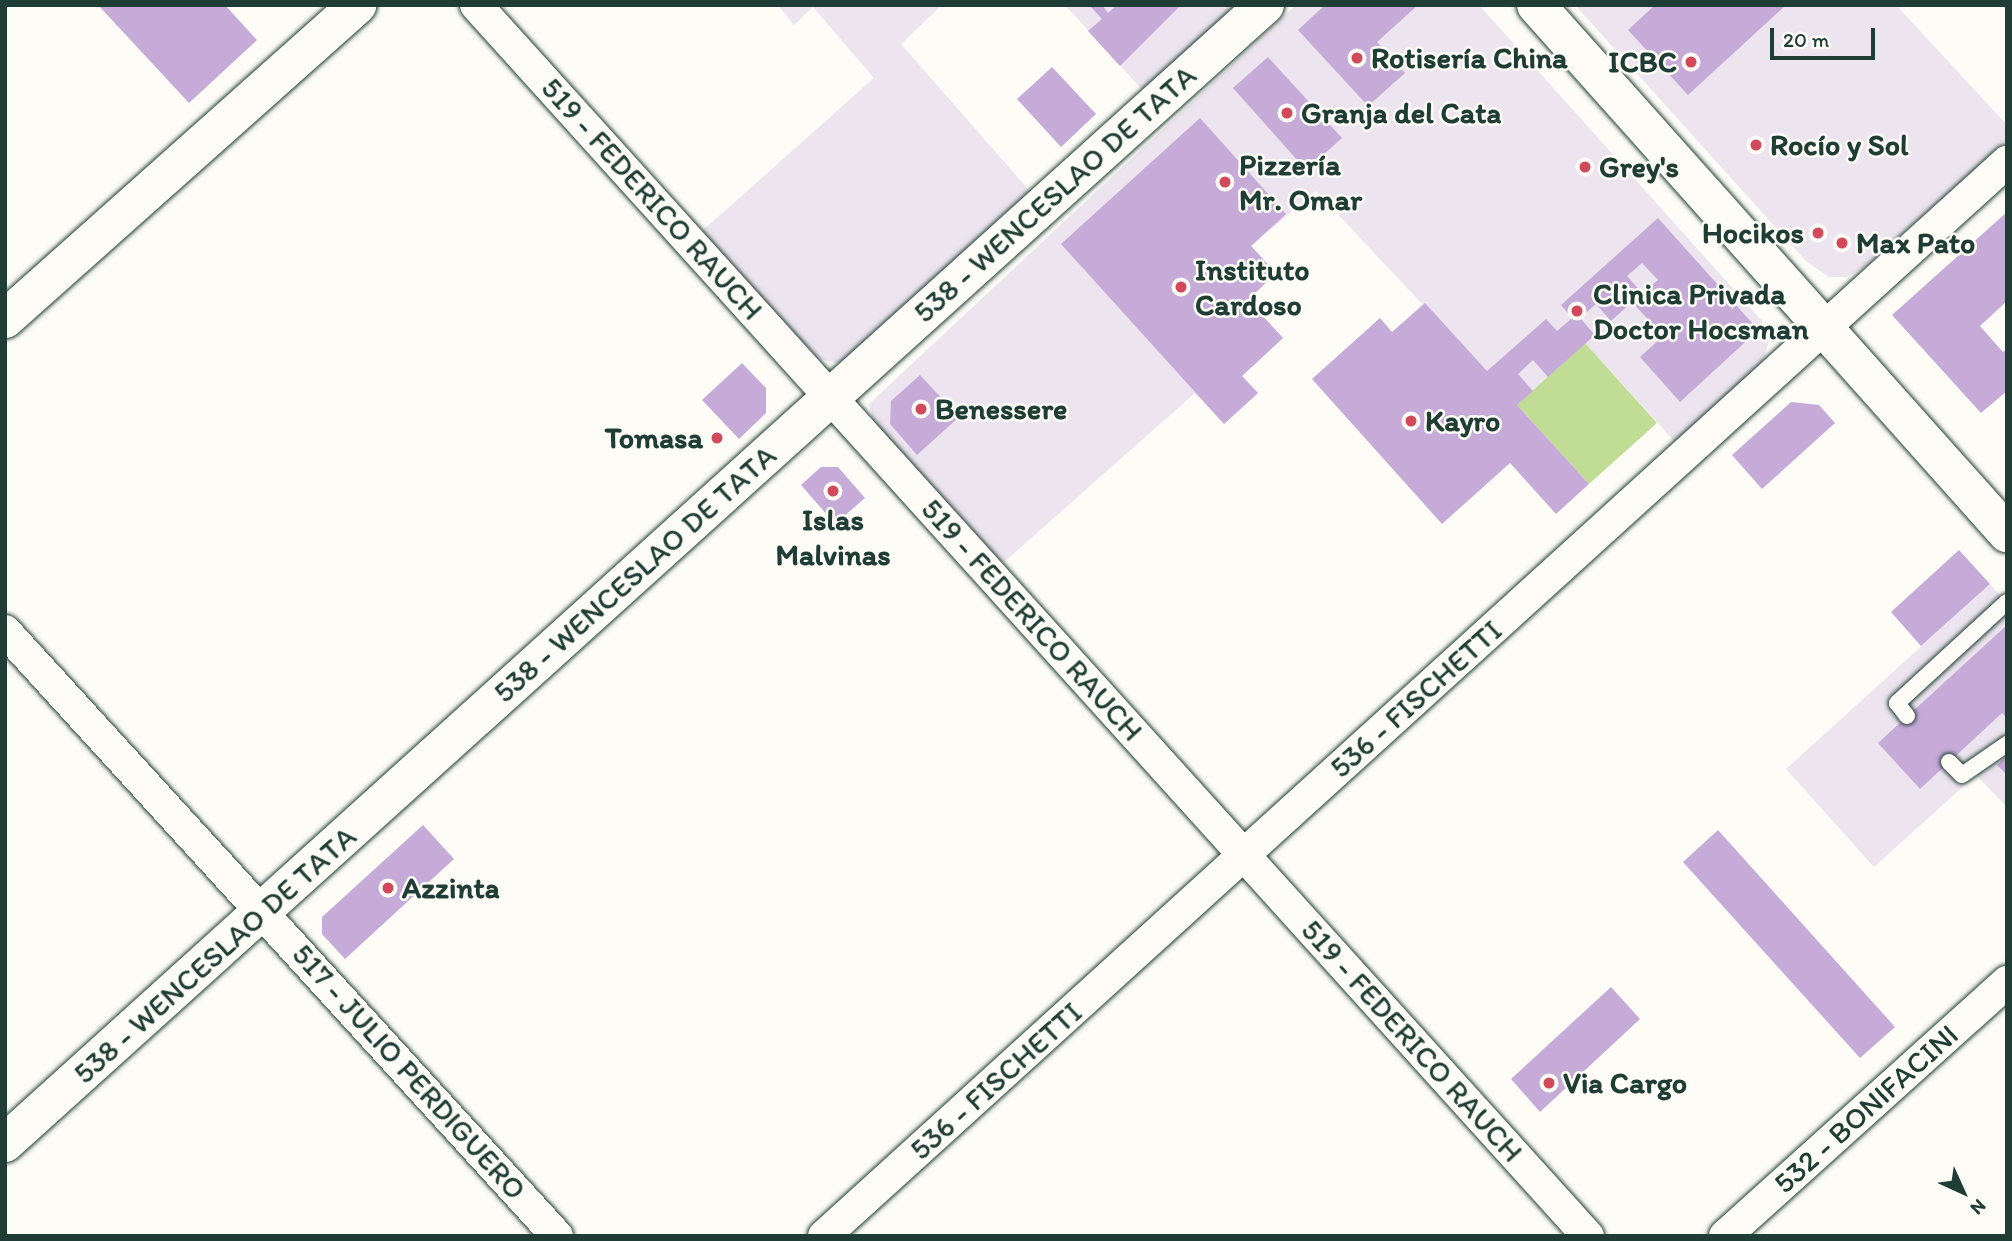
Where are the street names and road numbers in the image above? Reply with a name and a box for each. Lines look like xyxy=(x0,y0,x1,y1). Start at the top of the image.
street label: 538 - WENCESLAO DE TATA xyxy=(907,58,1203,330)
street label: 519 - FEDERICO RAUCH xyxy=(534,71,770,327)
street label: 538 - WENCESLAO DE TATA xyxy=(487,438,783,710)
street label: 519 - FEDERICO RAUCH xyxy=(914,492,1150,748)
street label: 536 - FISCHETTI xyxy=(1323,612,1509,786)
street label: 538 - WENCESLAO DE TATA xyxy=(67,819,363,1091)
street label: 519 - FEDERICO RAUCH xyxy=(1294,913,1530,1169)
street label: 517 - JULIO PERDIGUERO xyxy=(284,936,534,1208)
street label: 536 - FISCHETTI xyxy=(903,994,1089,1168)
street label: 532 - BONIFACINI xyxy=(1766,1017,1966,1201)

